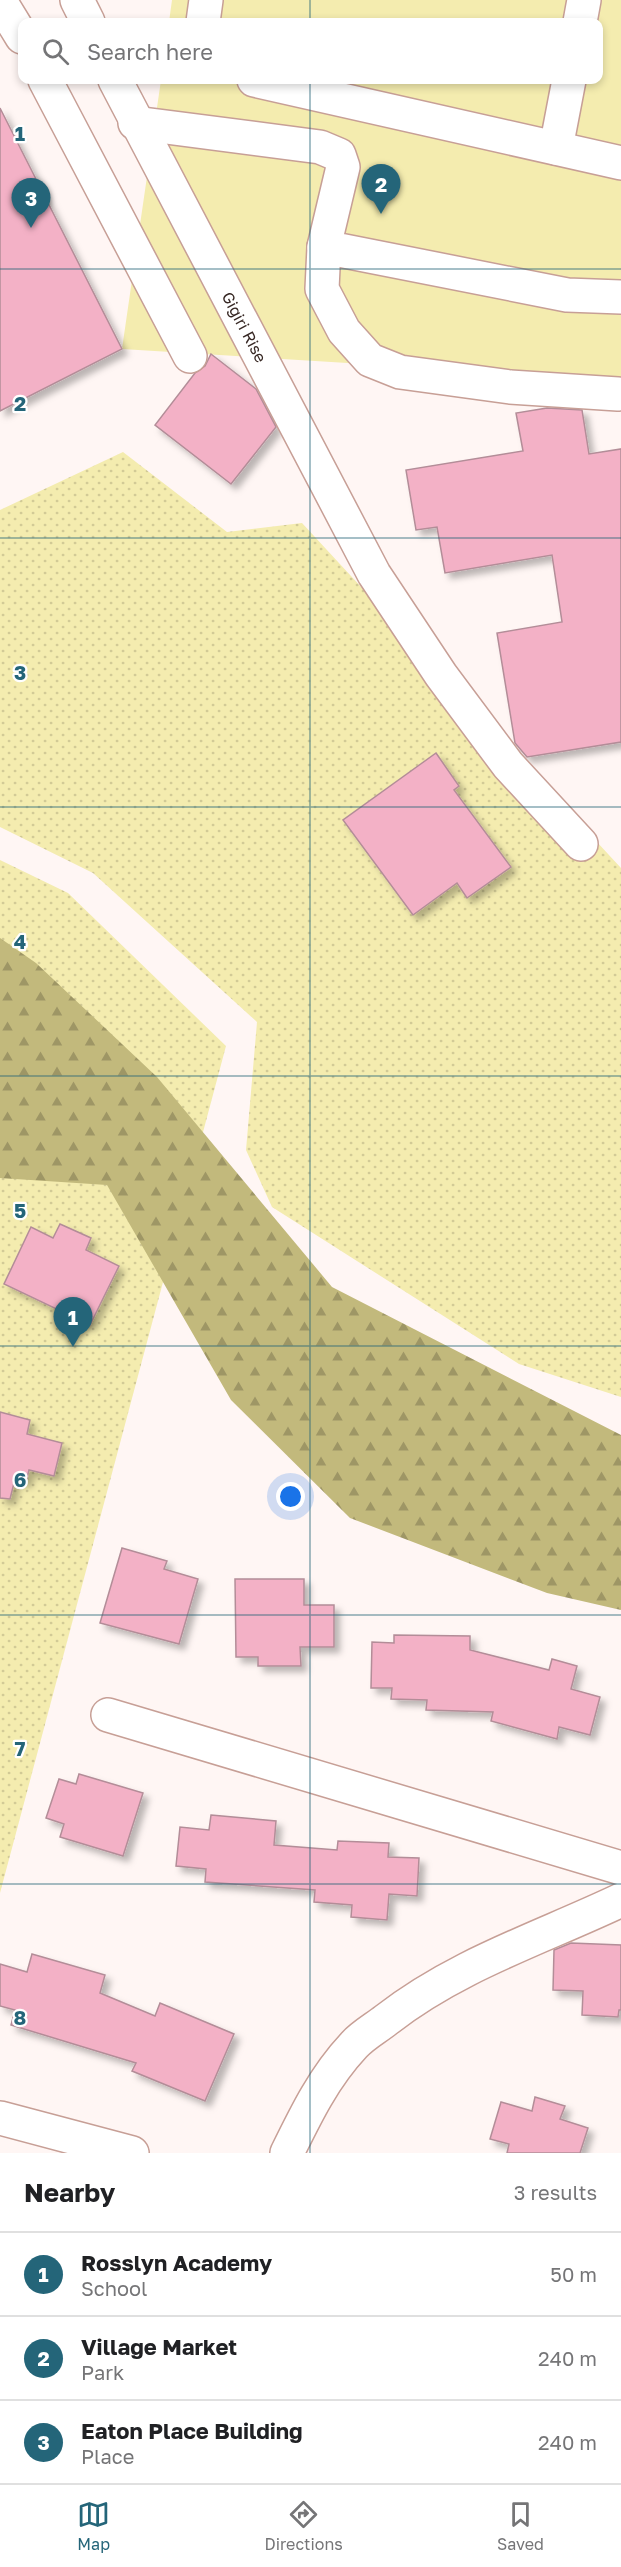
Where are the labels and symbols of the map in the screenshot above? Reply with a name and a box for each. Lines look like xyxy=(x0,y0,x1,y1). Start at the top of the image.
text: 1 xyxy=(15,121,25,145)
pin: 2 xyxy=(362,164,400,214)
pin: 3 xyxy=(12,178,51,228)
street label: Gigiri Rise xyxy=(218,288,271,366)
text: 2 xyxy=(14,391,26,415)
text: 3 xyxy=(14,660,26,684)
text: 4 xyxy=(14,929,26,953)
text: 5 xyxy=(14,1198,26,1222)
pin: 1 xyxy=(54,1298,92,1347)
text: 6 xyxy=(14,1467,26,1491)
your location xyxy=(276,1482,305,1511)
text: 7 xyxy=(15,1736,26,1760)
text: 8 xyxy=(14,2005,26,2029)

